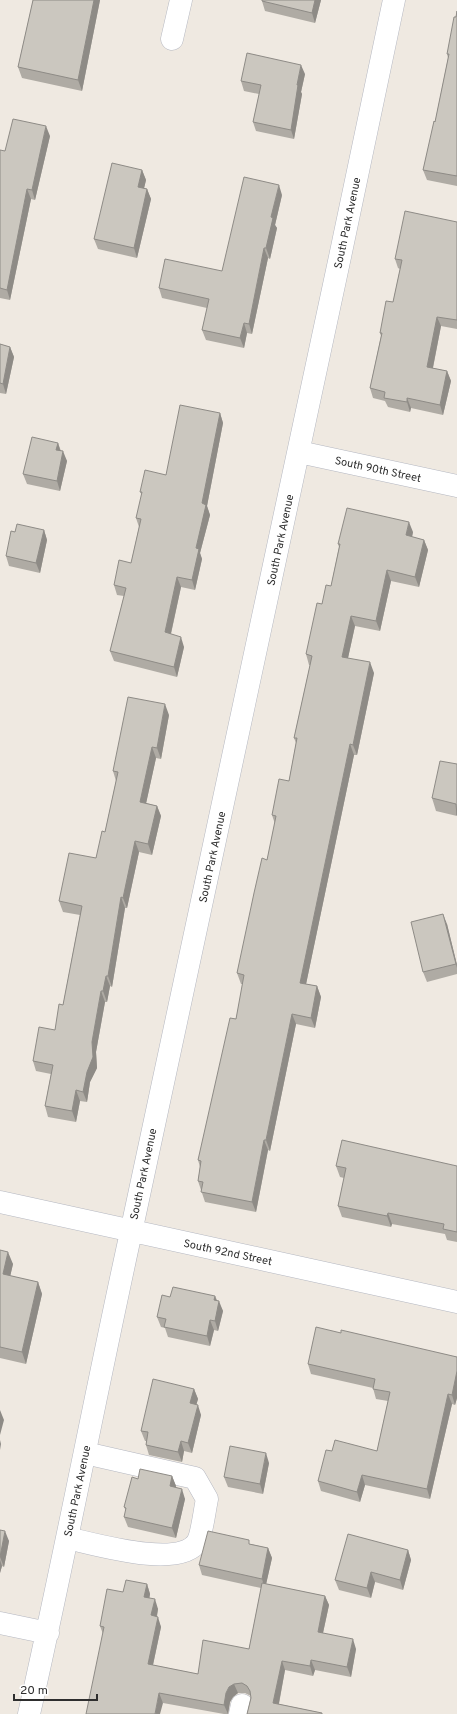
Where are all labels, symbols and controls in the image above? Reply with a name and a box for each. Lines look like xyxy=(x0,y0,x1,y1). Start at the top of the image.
street label: South Park Avenue xyxy=(331,176,365,270)
street label: South 90th Street xyxy=(333,454,422,486)
street label: South Park Avenue xyxy=(264,493,298,587)
street label: South Park Avenue xyxy=(196,810,230,904)
street label: South Park Avenue xyxy=(127,1127,161,1221)
street label: South 92nd Street xyxy=(182,1237,273,1269)
street label: South Park Avenue xyxy=(61,1444,95,1538)
scale bar xyxy=(14,1676,97,1702)
text: 20 m xyxy=(20,1683,48,1699)

